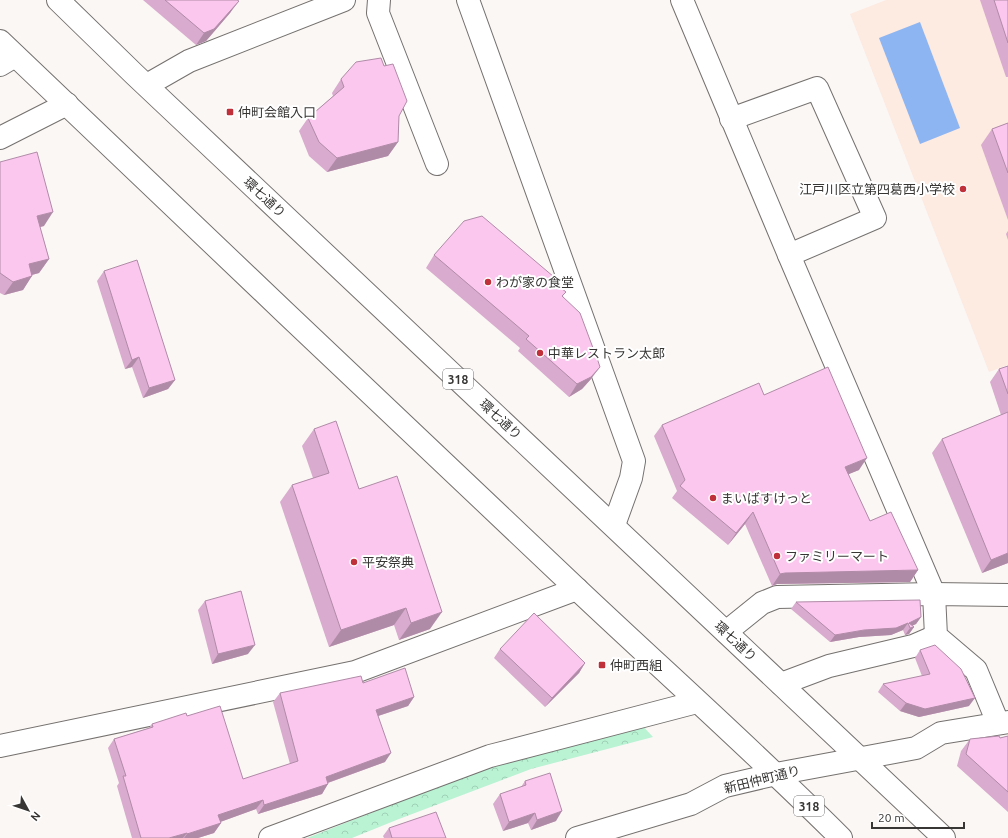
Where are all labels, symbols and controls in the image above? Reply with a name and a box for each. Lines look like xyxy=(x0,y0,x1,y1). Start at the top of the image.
place label: 仲町会館入口 xyxy=(238,105,316,119)
marker: 仲町会館入口 xyxy=(225,107,235,117)
street label: 環七通り xyxy=(241,174,289,220)
place label: 江戸川区立第四葛西小学校 xyxy=(799,182,955,196)
marker: 江戸川区立第四葛西小学校 xyxy=(958,184,968,194)
place label: わが家の食堂 xyxy=(496,275,574,289)
marker: わが家の食堂 xyxy=(483,277,493,287)
place label: 中華レストラン太郎 xyxy=(548,346,665,360)
marker: 中華レストラン太郎 xyxy=(535,348,545,358)
road number: 318 xyxy=(443,369,473,389)
street label: 環七通り xyxy=(477,396,525,442)
place label: まいばすけっと xyxy=(721,491,812,505)
marker: まいばすけっと xyxy=(708,493,718,503)
place label: ファミリーマート xyxy=(785,549,889,563)
marker: ファミリーマート xyxy=(772,551,782,561)
place label: 平安祭典 xyxy=(362,555,414,569)
marker: 平安祭典 xyxy=(349,557,359,567)
street label: 環七通り xyxy=(712,618,760,664)
place label: 仲町西組 xyxy=(610,658,662,672)
marker: 仲町西組 xyxy=(597,660,607,670)
street label: 新田仲町通り xyxy=(722,763,802,795)
north arrow xyxy=(8,790,48,830)
road number: 318 xyxy=(794,796,824,816)
scale bar xyxy=(872,804,964,830)
text: N xyxy=(28,809,43,823)
text: 20 m xyxy=(878,811,905,824)

